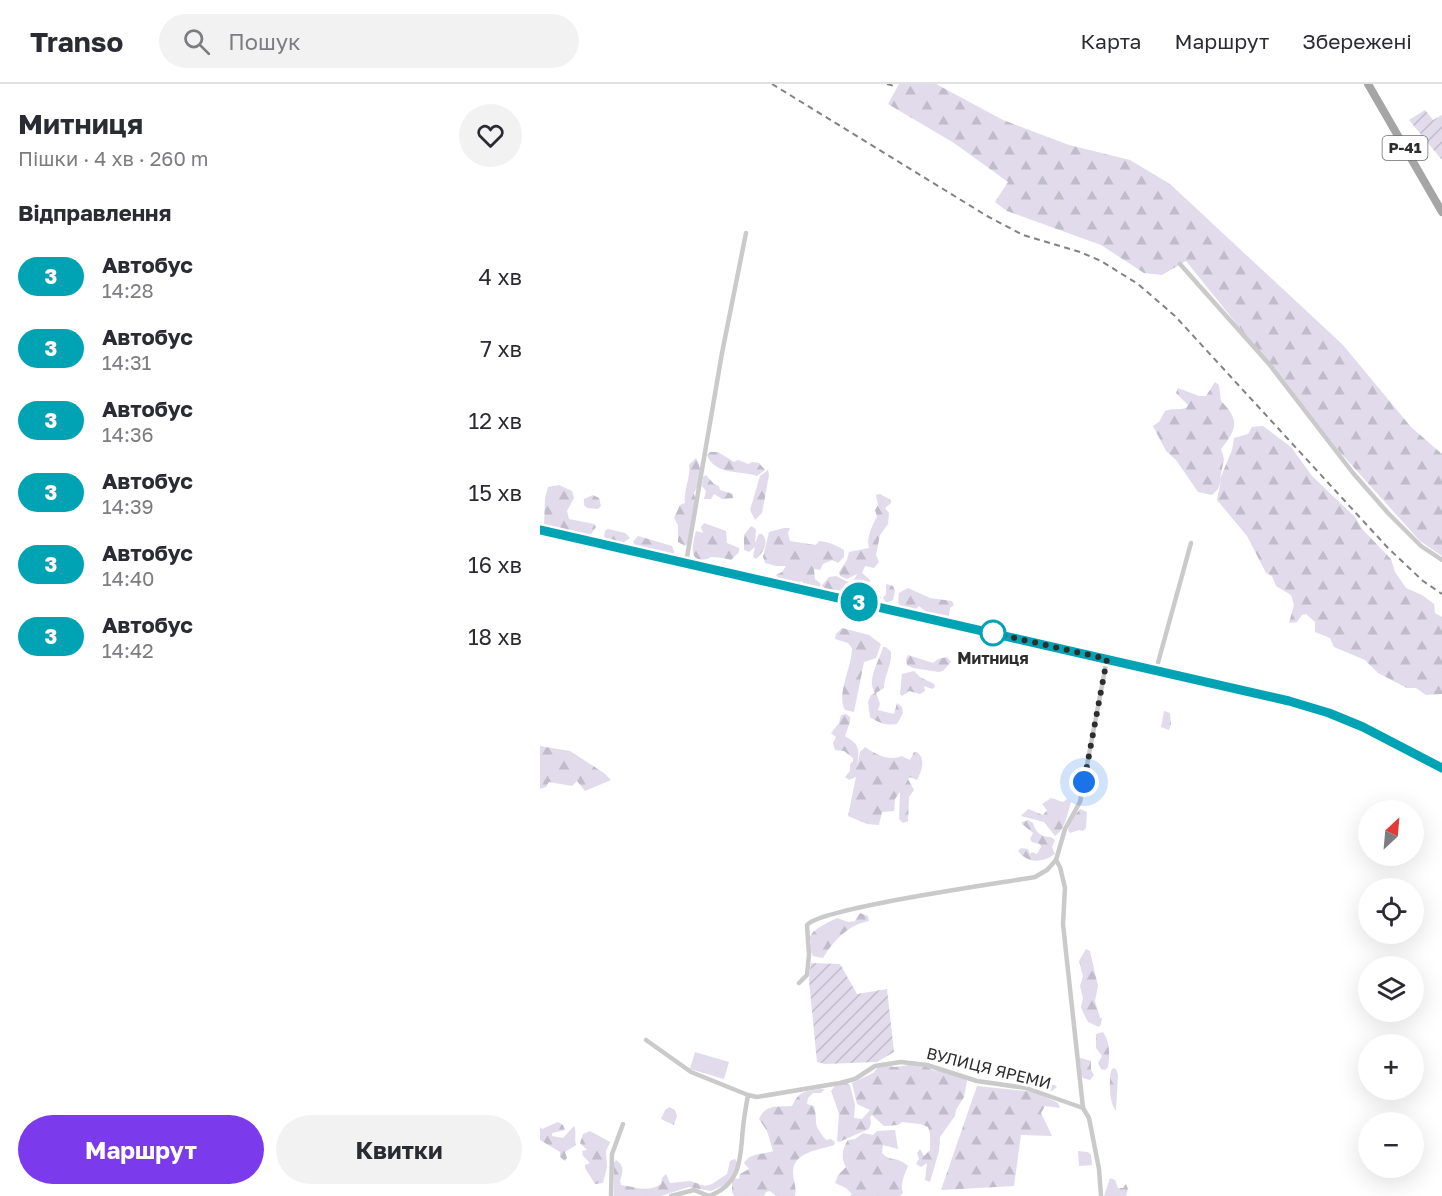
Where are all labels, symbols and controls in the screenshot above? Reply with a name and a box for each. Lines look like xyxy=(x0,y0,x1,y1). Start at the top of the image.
search box xyxy=(159,14,579,68)
text: Transo xyxy=(30,25,123,58)
icon: search xyxy=(180,25,213,58)
text: Пошук xyxy=(228,28,301,55)
text: Карта xyxy=(1081,28,1141,54)
text: Маршрут xyxy=(1174,28,1269,54)
text: Збережені xyxy=(1302,28,1412,54)
button: heart xyxy=(459,104,522,167)
text: Митниця xyxy=(18,107,143,140)
road number: Р-41 xyxy=(1382,136,1428,160)
text: Пішки · 4 хв · 260 m xyxy=(18,146,209,170)
text: Відправлення xyxy=(18,199,171,226)
text: Автобус xyxy=(102,251,193,278)
text: 3 xyxy=(45,263,57,289)
text: 4 хв xyxy=(479,263,522,290)
text: 14:28 xyxy=(102,278,154,302)
text: Автобус xyxy=(102,323,193,350)
text: 3 xyxy=(45,335,57,361)
text: 7 хв xyxy=(480,335,522,362)
text: 14:31 xyxy=(102,350,151,374)
text: Автобус xyxy=(102,395,193,422)
text: 3 xyxy=(45,407,57,433)
text: 12 хв xyxy=(469,407,522,434)
text: 14:36 xyxy=(102,422,154,446)
text: Автобус xyxy=(102,467,193,494)
text: 3 xyxy=(45,479,57,505)
text: 15 хв xyxy=(469,479,522,506)
text: 14:39 xyxy=(102,494,154,518)
text: Автобус xyxy=(102,539,193,566)
text: 3 xyxy=(45,551,57,577)
text: 16 хв xyxy=(468,551,522,578)
text: 14:40 xyxy=(102,566,155,590)
line badge: 3 xyxy=(840,582,878,622)
text: 3 xyxy=(853,589,865,615)
text: Автобус xyxy=(102,611,193,638)
marker: Митниця xyxy=(980,620,1006,646)
text: 3 xyxy=(45,623,57,649)
text: 18 хв xyxy=(468,623,522,650)
text: 14:42 xyxy=(102,638,154,662)
place label: Митниця xyxy=(957,648,1029,668)
your location xyxy=(1069,767,1099,797)
north arrow xyxy=(1358,800,1424,866)
map controls xyxy=(1358,800,1424,1178)
button: locate xyxy=(1358,878,1424,944)
button: layers xyxy=(1358,956,1424,1022)
button: + xyxy=(1358,1034,1424,1100)
street label: ВУЛИЦЯ ЯРЕМИ xyxy=(925,1043,1053,1093)
button: − xyxy=(1358,1112,1424,1178)
button: Маршрут xyxy=(18,1115,264,1184)
button: Квитки xyxy=(276,1115,522,1184)

